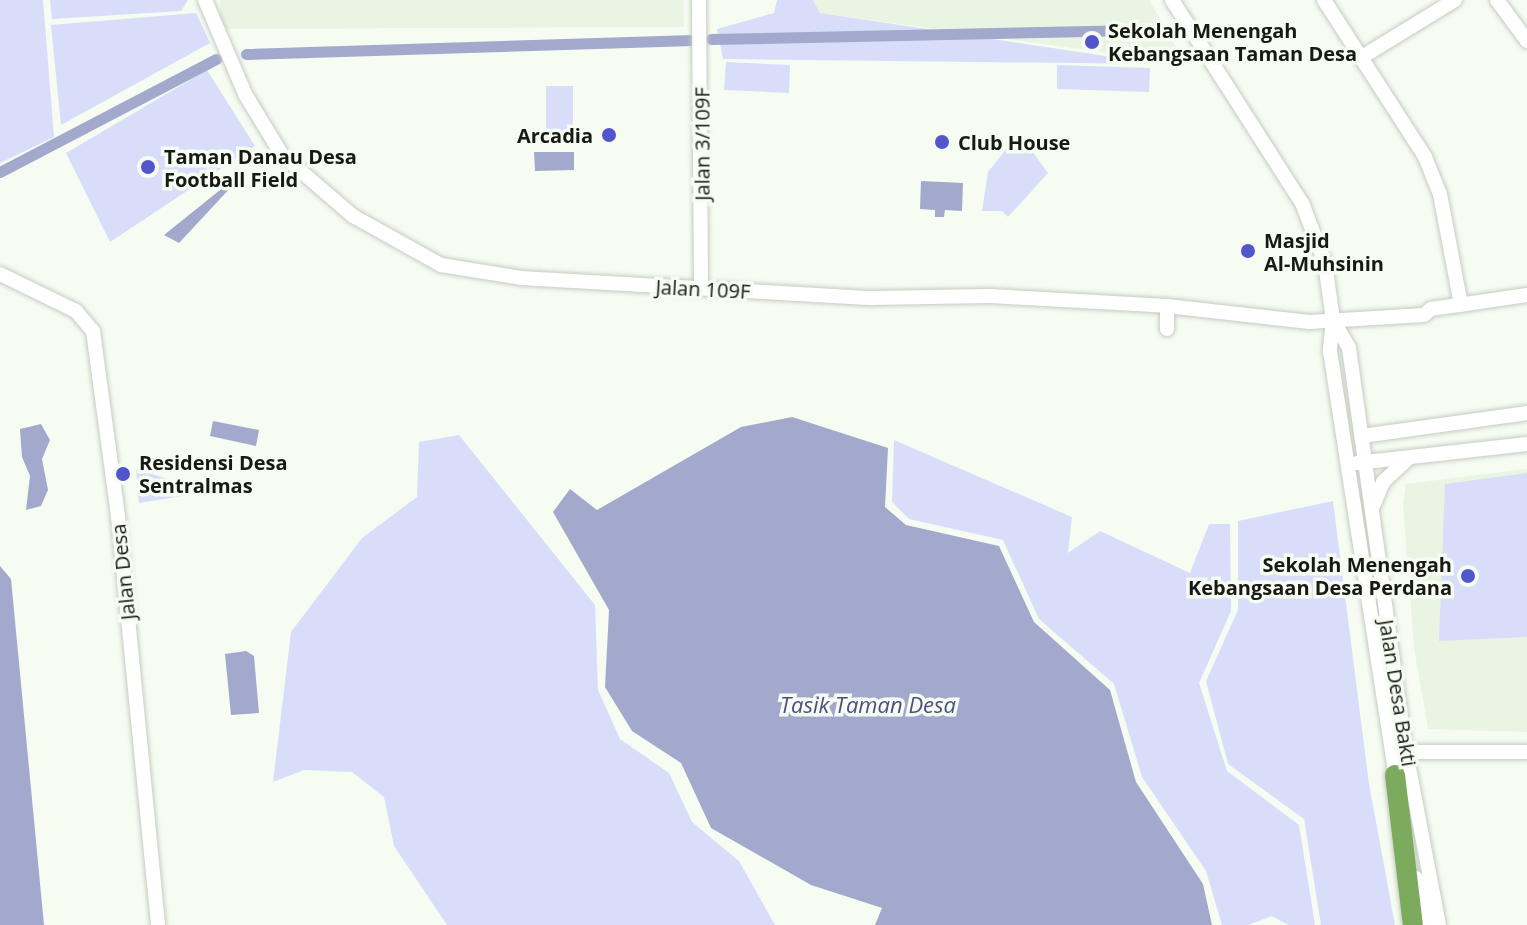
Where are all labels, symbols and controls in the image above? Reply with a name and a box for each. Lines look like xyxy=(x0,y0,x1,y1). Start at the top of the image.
place label: Sekolah Menengah Kebangsaan Taman Desa xyxy=(1108,18,1357,65)
marker: Sekolah Menengah Kebangsaan Taman Desa xyxy=(1083,33,1101,51)
street label: Jalan 3/109F xyxy=(690,87,714,201)
place label: Arcadia xyxy=(517,123,593,147)
marker: Arcadia xyxy=(600,126,618,144)
place label: Club House xyxy=(958,130,1070,154)
marker: Club House xyxy=(933,133,951,151)
place label: Taman Danau Desa Football Field xyxy=(164,144,357,191)
marker: Taman Danau Desa Football Field xyxy=(139,158,157,176)
place label: Masjid Al-Muhsinin xyxy=(1264,228,1384,275)
marker: Masjid Al-Muhsinin xyxy=(1239,242,1257,260)
street label: Jalan 109F xyxy=(655,275,751,303)
place label: Residensi Desa Sentralmas xyxy=(139,450,288,497)
marker: Residensi Desa Sentralmas xyxy=(114,465,132,483)
street label: Jalan Desa xyxy=(106,523,140,621)
place label: Sekolah Menengah Kebangsaan Desa Perdana xyxy=(1188,552,1452,599)
marker: Sekolah Menengah Kebangsaan Desa Perdana xyxy=(1459,567,1477,585)
street label: Jalan Desa Bakti xyxy=(1375,618,1421,768)
water label: Tasik Taman Desa xyxy=(780,692,956,718)

